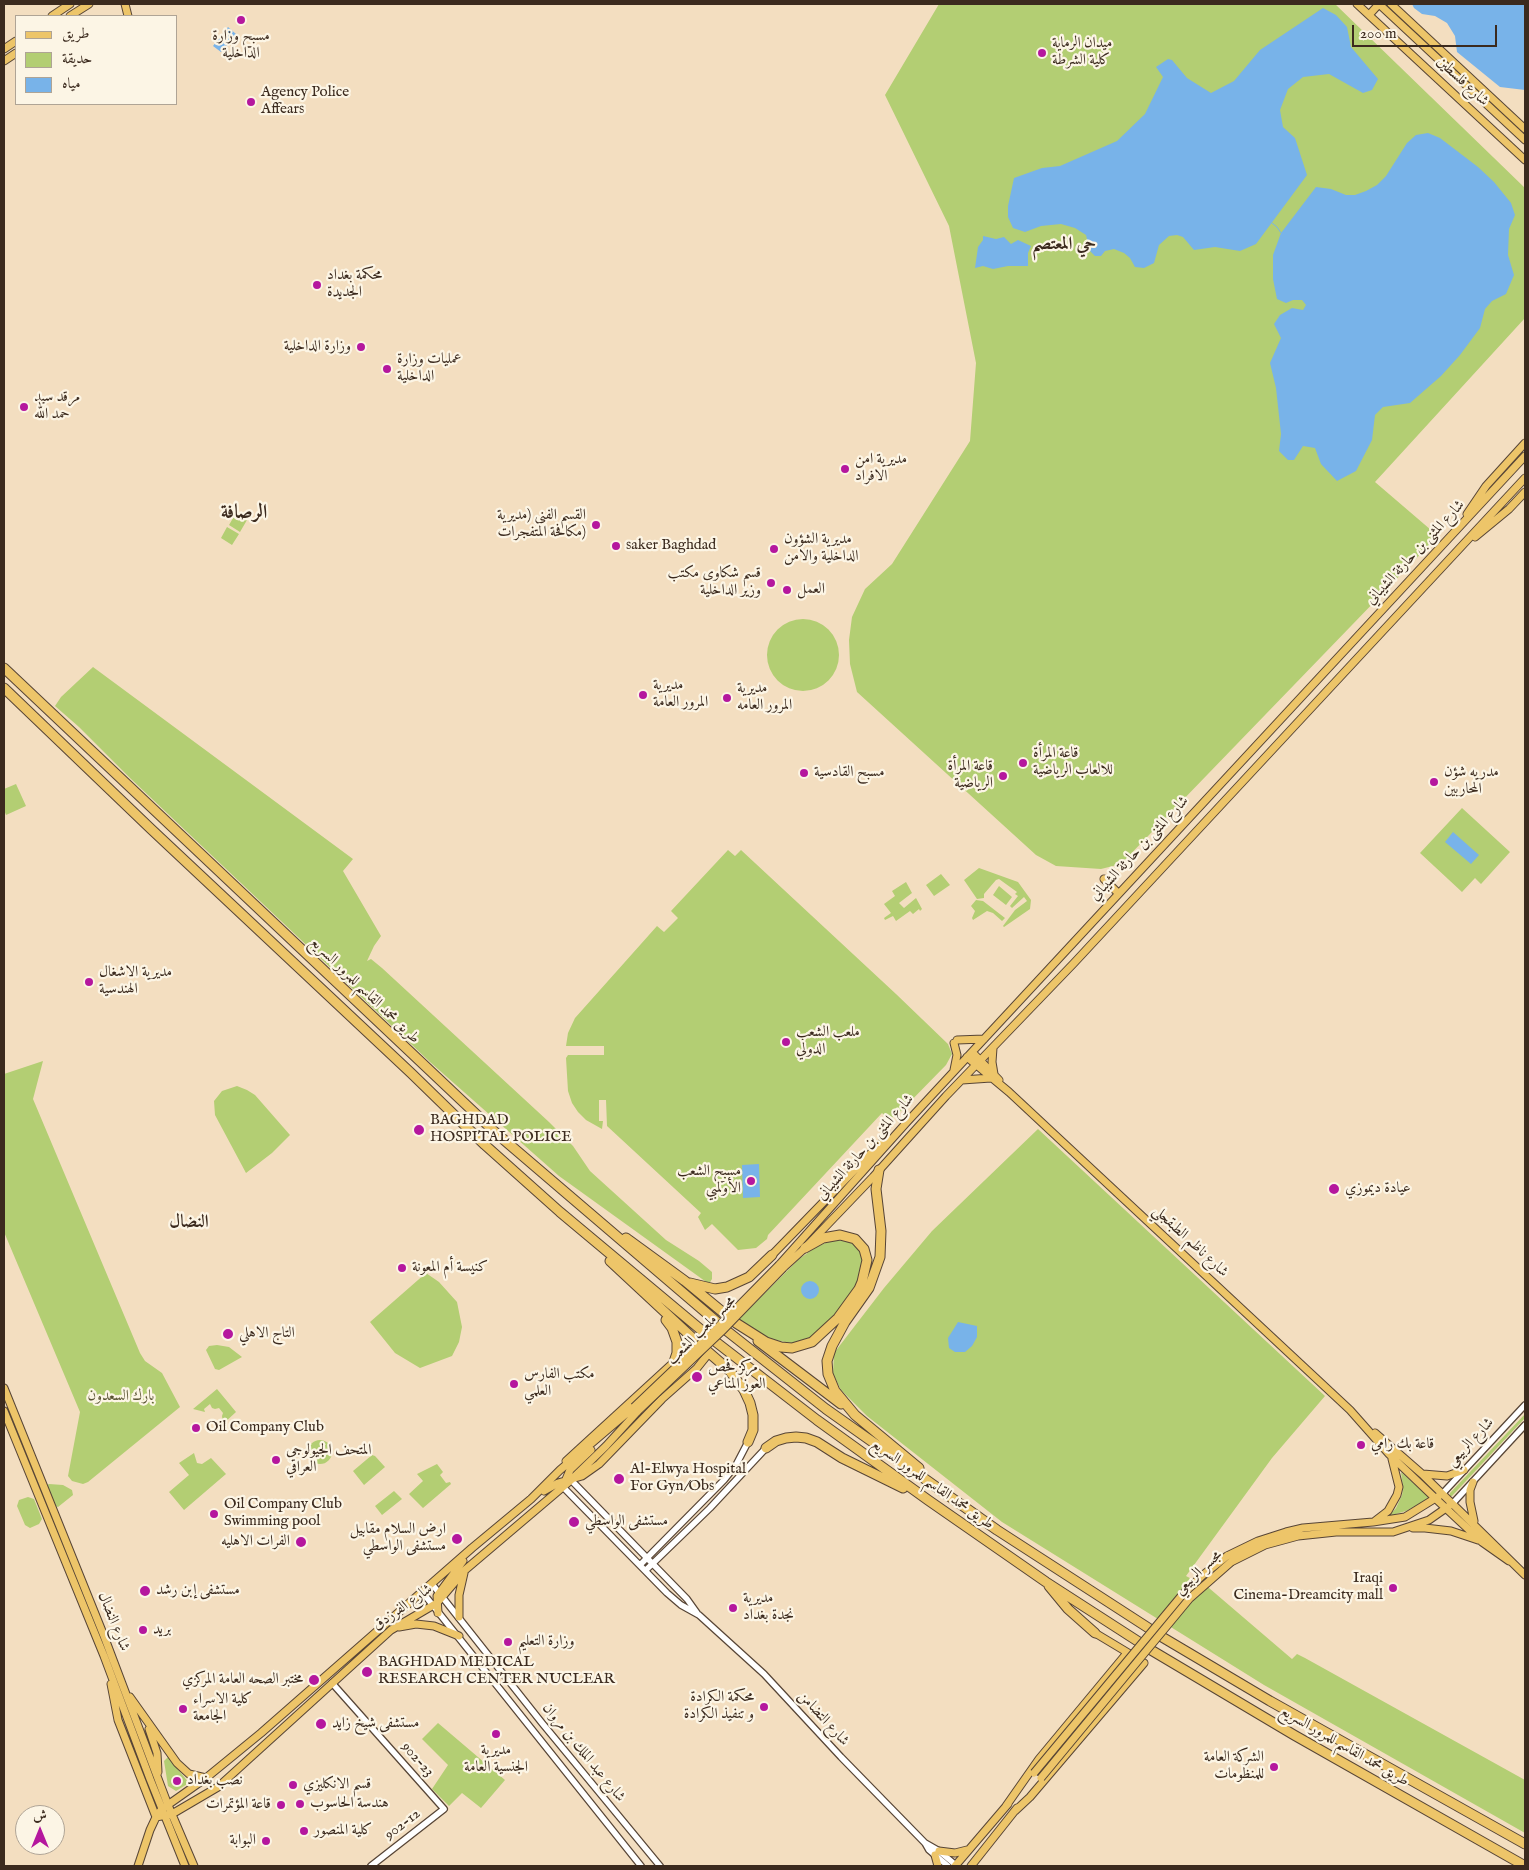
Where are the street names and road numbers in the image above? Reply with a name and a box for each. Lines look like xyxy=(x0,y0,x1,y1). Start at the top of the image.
street label: شارع فلسطين xyxy=(1432,53,1492,111)
street label: شارع المثنى بن حارثة الشيباني xyxy=(1363,497,1469,609)
street label: شارع المثنى بن حارثة الشيباني xyxy=(1087,793,1193,905)
street label: طريق محمد القاسم للمرور السريع xyxy=(305,934,423,1048)
street label: شارع المثنى بن حارثة الشيباني xyxy=(814,1091,918,1205)
street label: شارع ناظم الطبقجلي xyxy=(1149,1202,1231,1282)
street label: مجسر ملعب الشعب xyxy=(664,1293,740,1369)
street label: شارع الربيعي xyxy=(1444,1415,1498,1471)
street label: طريق محمد القاسم للمرور السريع xyxy=(867,1436,997,1534)
street label: مجسر الربيعي xyxy=(1171,1547,1227,1599)
street label: شارع الفرزدق xyxy=(370,1581,436,1635)
street label: شارع النضال xyxy=(93,1590,133,1654)
street label: شارع التضامن xyxy=(794,1688,852,1750)
street label: شارع عبد الملك بن مروان xyxy=(538,1700,628,1806)
street label: طريق محمد القاسم للمرور السريع xyxy=(1276,1703,1412,1791)
street label: 902-23 xyxy=(397,1739,437,1781)
street label: 902-12 xyxy=(381,1805,425,1845)

